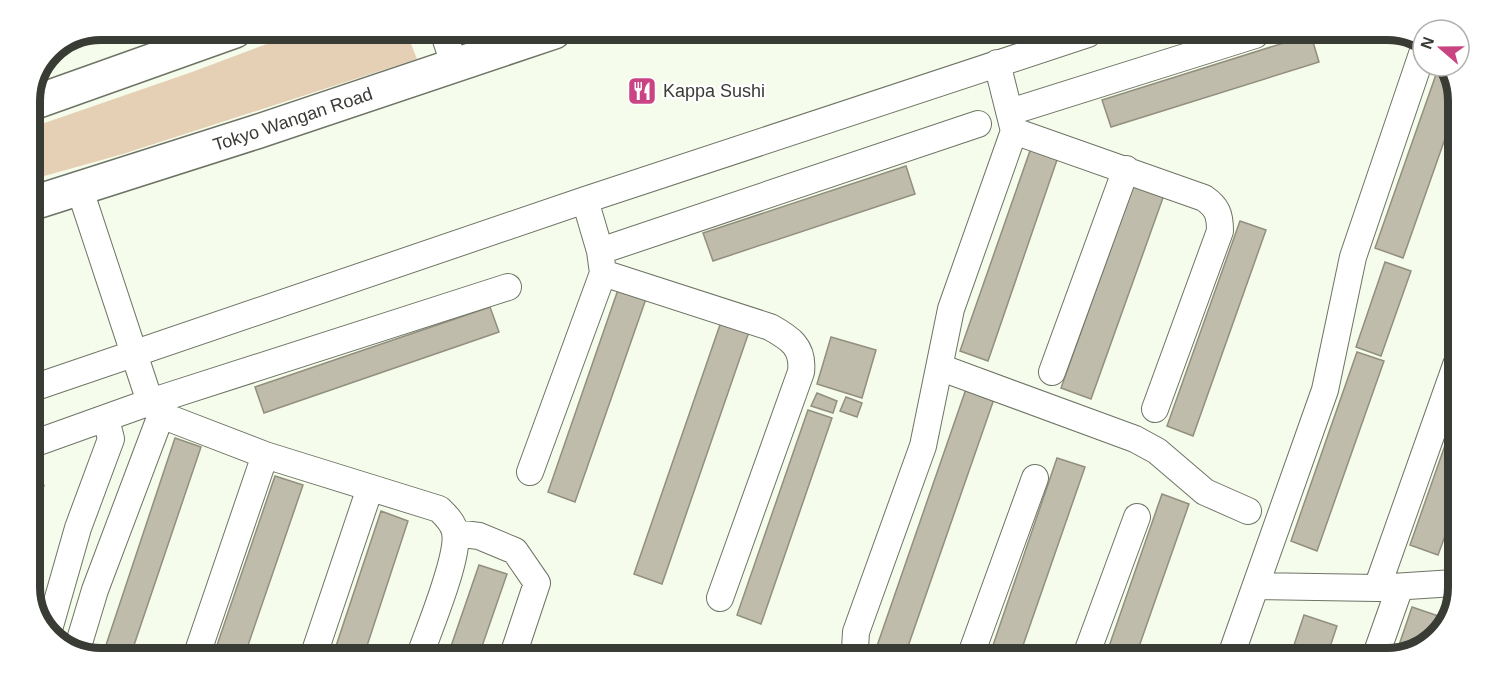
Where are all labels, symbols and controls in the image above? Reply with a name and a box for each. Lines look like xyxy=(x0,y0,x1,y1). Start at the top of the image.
north arrow xyxy=(1411,18,1471,78)
text: N xyxy=(1417,35,1437,51)
restaurant icon: Kappa Sushi xyxy=(626,75,658,107)
place label: Kappa Sushi xyxy=(663,81,765,101)
street label: Tokyo Wangan Road xyxy=(211,84,375,155)

